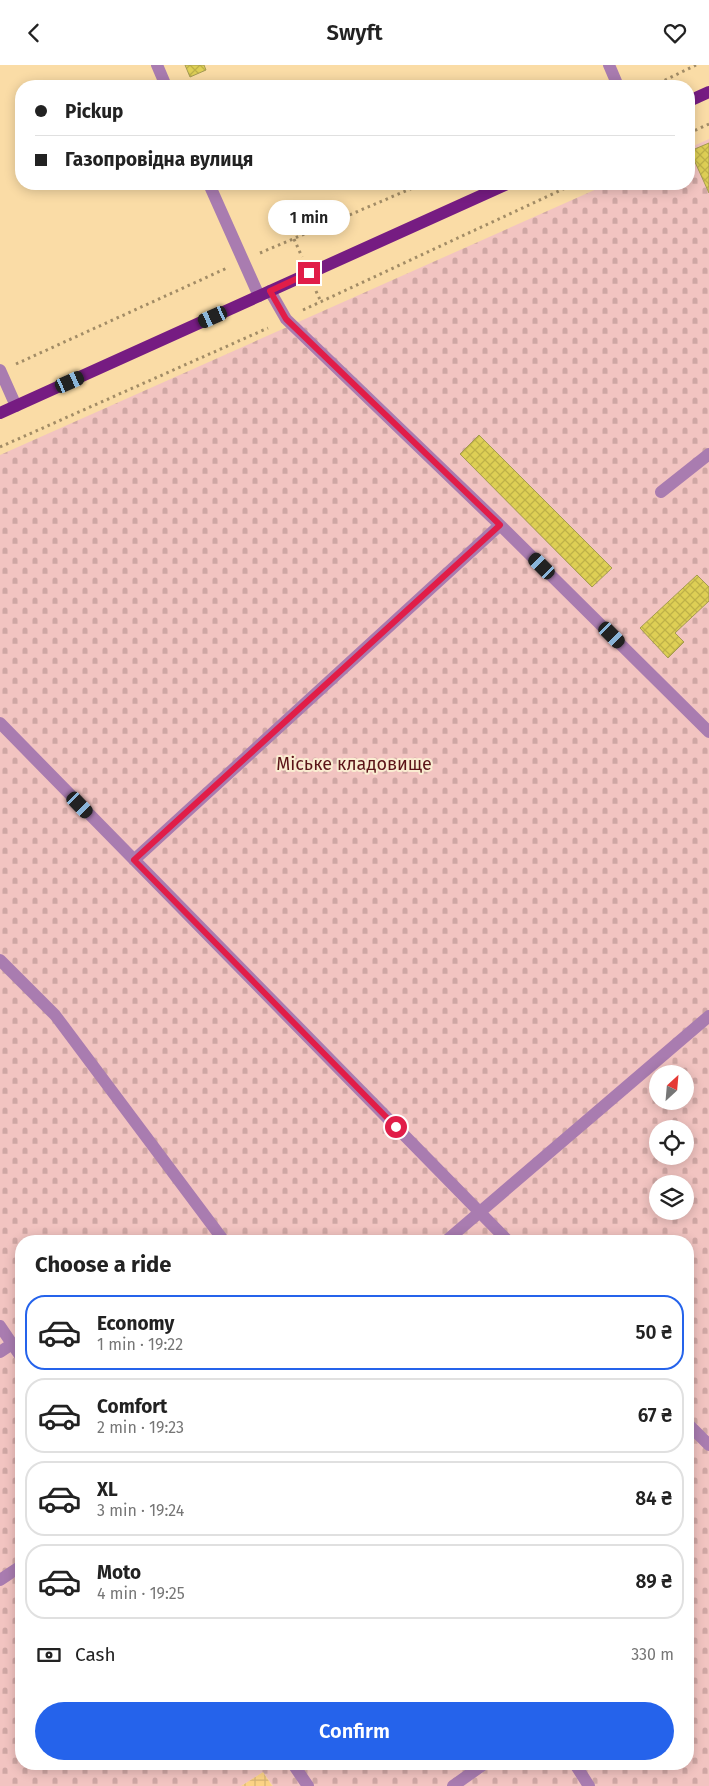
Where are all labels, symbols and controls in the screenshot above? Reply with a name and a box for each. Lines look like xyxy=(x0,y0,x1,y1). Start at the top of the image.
icon: back xyxy=(20,19,48,47)
text: Swyft xyxy=(326,19,383,46)
icon: heart xyxy=(661,19,689,47)
text: Pickup xyxy=(65,100,123,123)
text: Газопровідна вулиця xyxy=(65,148,253,171)
callout: 1 min xyxy=(268,201,350,235)
text: 1 min xyxy=(290,208,328,227)
route end xyxy=(298,262,320,284)
car xyxy=(196,304,229,330)
car xyxy=(53,369,86,395)
car xyxy=(526,550,557,582)
car xyxy=(596,619,627,651)
park label: Міське кладовище xyxy=(276,753,432,775)
car xyxy=(64,789,95,821)
north arrow xyxy=(649,1065,694,1110)
map controls xyxy=(649,1065,694,1220)
route start xyxy=(385,1116,407,1138)
button: locate xyxy=(649,1120,694,1165)
button: layers xyxy=(649,1175,694,1220)
text: Choose a ride xyxy=(35,1251,171,1278)
icon: car xyxy=(37,1310,82,1355)
text: Economy xyxy=(97,1312,174,1335)
text: 50 ₴ xyxy=(636,1321,672,1344)
text: 1 min · 19:22 xyxy=(97,1335,183,1354)
icon: car xyxy=(37,1393,82,1438)
text: Comfort xyxy=(97,1395,167,1418)
text: 67 ₴ xyxy=(638,1404,672,1427)
text: 2 min · 19:23 xyxy=(97,1418,184,1437)
icon: car xyxy=(37,1476,82,1521)
text: XL xyxy=(97,1478,118,1501)
text: 84 ₴ xyxy=(635,1487,672,1510)
text: 3 min · 19:24 xyxy=(97,1501,184,1520)
icon: car xyxy=(37,1559,82,1604)
text: Moto xyxy=(97,1561,141,1584)
text: 89 ₴ xyxy=(636,1570,672,1593)
text: 4 min · 19:25 xyxy=(97,1584,185,1603)
icon: cash xyxy=(35,1641,63,1669)
text: Cash xyxy=(75,1643,116,1666)
text: 330 m xyxy=(631,1645,674,1664)
button: Confirm xyxy=(35,1702,674,1760)

